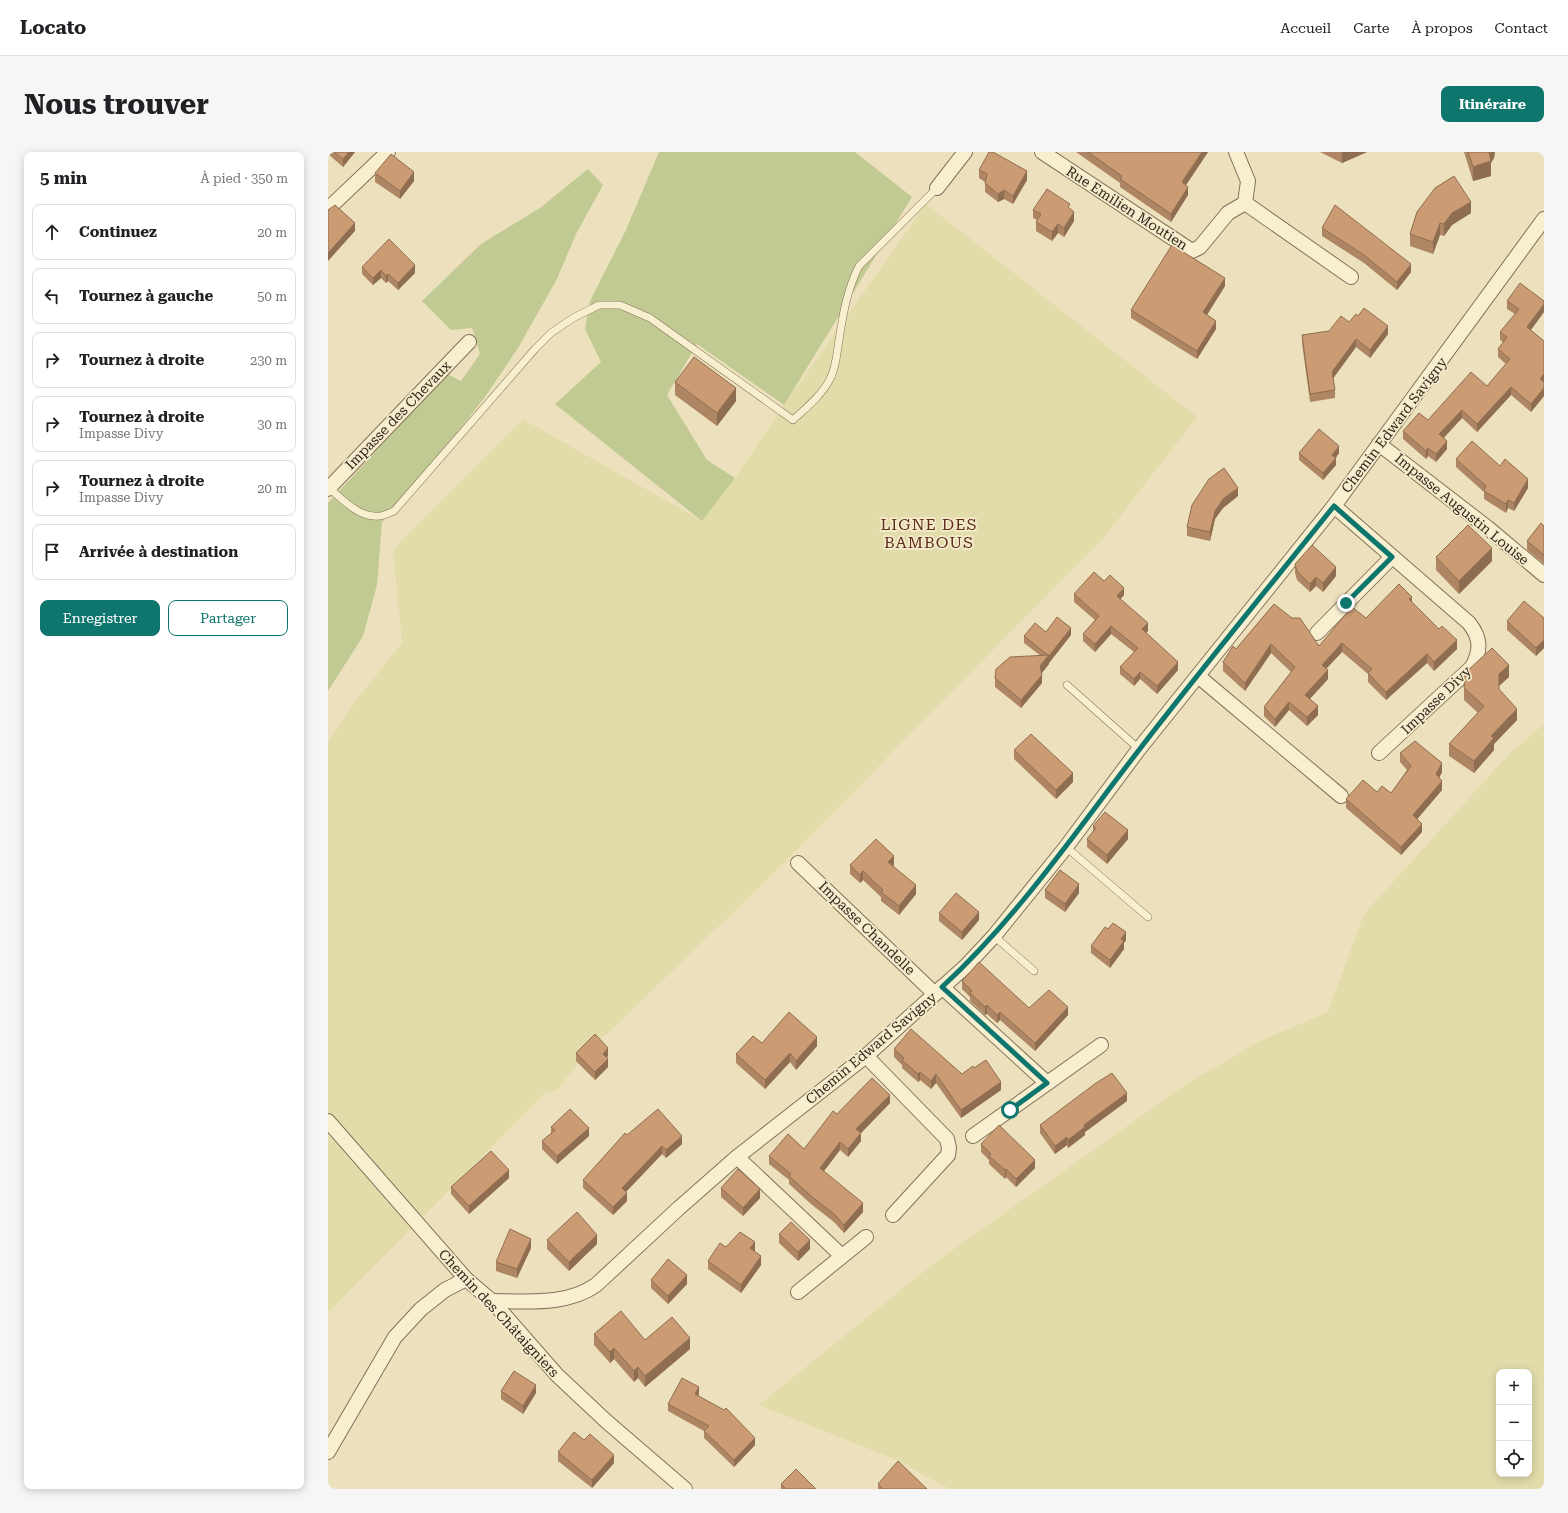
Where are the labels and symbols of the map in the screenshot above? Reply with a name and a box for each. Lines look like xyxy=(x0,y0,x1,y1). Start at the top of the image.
street label: Rue Emilien Moutien xyxy=(1063,163,1191,253)
street label: Chemin Edward Savigny xyxy=(1338,354,1451,496)
street label: Impasse des Chevaux xyxy=(342,357,454,473)
street label: Impasse Augustin Louise xyxy=(1392,450,1533,568)
district label: LIGNE DES BAMBOUS xyxy=(880,515,978,552)
route end xyxy=(1337,594,1355,612)
street label: Impasse Divy xyxy=(1398,662,1475,737)
street label: Impasse Chandelle xyxy=(816,878,919,978)
street label: Chemin Edward Savigny xyxy=(803,988,940,1107)
route start xyxy=(1001,1101,1019,1119)
street label: Chemin des Châtaigniers xyxy=(436,1246,563,1380)

